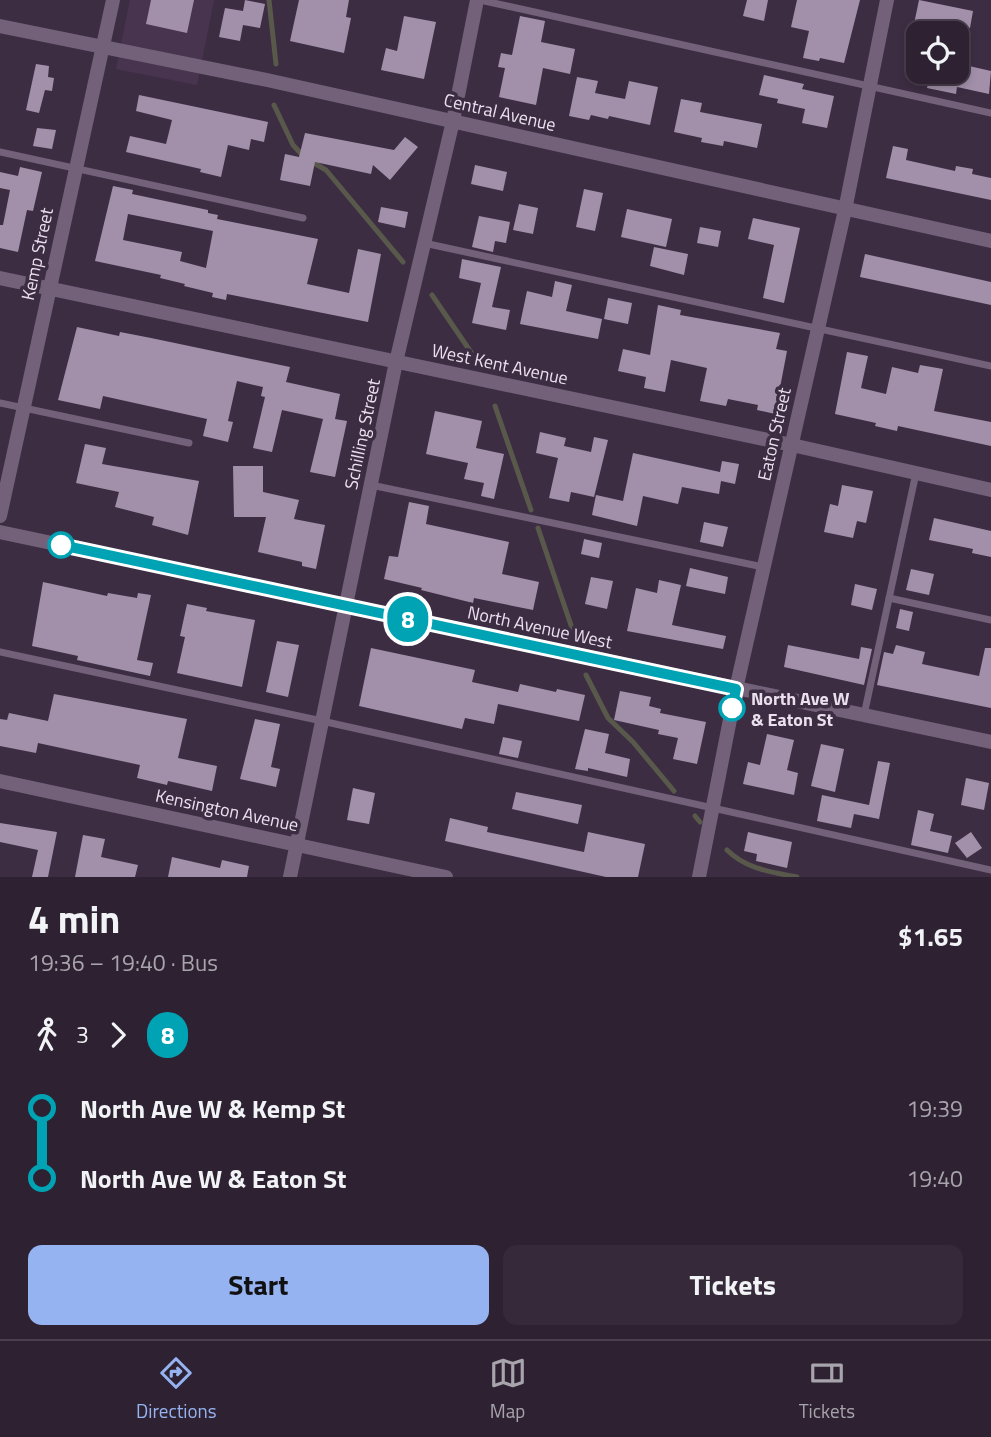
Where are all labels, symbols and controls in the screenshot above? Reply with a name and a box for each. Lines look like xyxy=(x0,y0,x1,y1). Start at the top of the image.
map controls xyxy=(906,21,969,84)
button: locate xyxy=(906,21,969,84)
street label: Central Avenue xyxy=(441,86,559,138)
street label: Kemp Street xyxy=(14,205,60,303)
street label: West Kent Avenue xyxy=(429,336,571,392)
street label: Schilling Street xyxy=(337,375,387,492)
street label: Eaton Street xyxy=(750,384,798,483)
unlabelled marker xyxy=(48,532,74,558)
line badge: 8 xyxy=(385,596,431,642)
street label: North Avenue West xyxy=(465,598,616,656)
text: 8 xyxy=(401,601,415,637)
place label: North Ave W & Eaton St xyxy=(751,685,850,733)
marker: North Ave W & Eaton St xyxy=(719,695,745,721)
street label: Kensington Avenue xyxy=(153,782,301,838)
text: 4 min xyxy=(28,890,120,948)
text: $1.65 xyxy=(898,917,963,956)
text: 19:36 – 19:40 · Bus xyxy=(28,945,218,980)
icon: walk xyxy=(28,1016,66,1054)
icon: forward xyxy=(99,1016,137,1054)
text: 3 xyxy=(76,1017,89,1052)
text: 8 xyxy=(161,1017,174,1053)
text: North Ave W & Kemp St xyxy=(80,1089,345,1128)
text: 19:39 xyxy=(906,1091,963,1126)
text: North Ave W & Eaton St xyxy=(80,1159,346,1198)
text: 19:40 xyxy=(906,1161,963,1196)
button: Start xyxy=(28,1245,489,1325)
button: Tickets xyxy=(503,1245,963,1325)
tab: Directions xyxy=(136,1354,217,1425)
tab: Map xyxy=(489,1354,527,1425)
tab: Tickets xyxy=(799,1354,855,1425)

